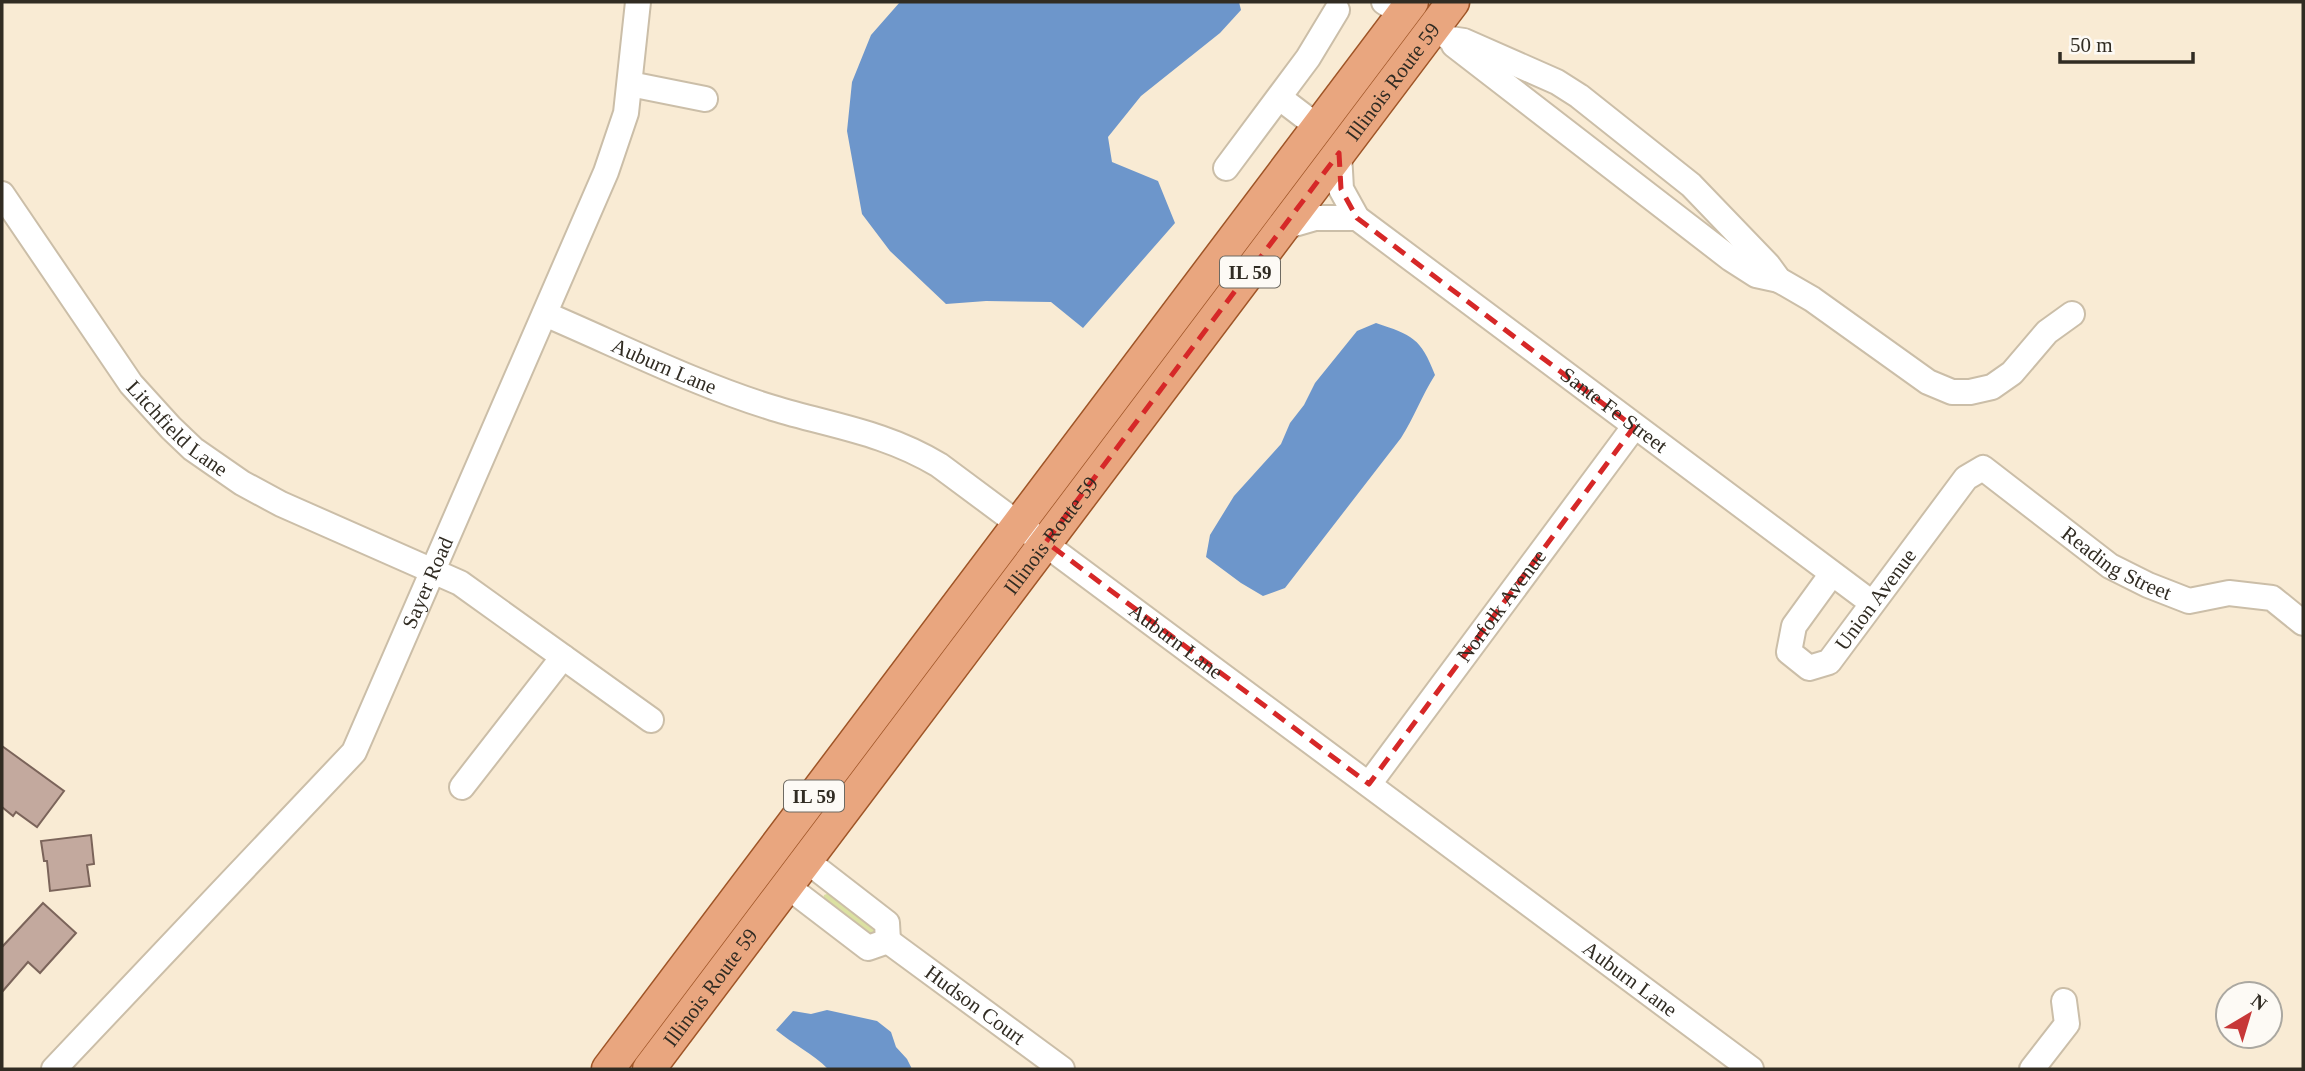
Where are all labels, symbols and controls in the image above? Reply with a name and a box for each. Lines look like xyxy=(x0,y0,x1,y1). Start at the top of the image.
street label: Illinois Route 59 xyxy=(1341,18,1445,145)
scale bar xyxy=(2060,21,2193,65)
text: 50 m xyxy=(2070,33,2113,57)
road number: IL 59 xyxy=(1220,256,1280,288)
street label: Auburn Lane xyxy=(608,333,720,399)
street label: Sante Fe Street xyxy=(1556,362,1672,458)
street label: Litchfield Lane xyxy=(122,375,232,481)
street label: Illinois Route 59 xyxy=(999,472,1103,599)
street label: Reading Street xyxy=(2057,521,2175,605)
street label: Sayer Road xyxy=(397,533,458,632)
street label: Union Avenue xyxy=(1830,544,1921,655)
street label: Norfolk Avenue xyxy=(1452,545,1551,667)
street label: Auburn Lane xyxy=(1124,598,1228,684)
road number: IL 59 xyxy=(784,780,844,811)
street label: Illinois Route 59 xyxy=(658,924,762,1051)
street label: Auburn Lane xyxy=(1578,936,1682,1022)
street label: Hudson Court xyxy=(920,960,1030,1050)
north arrow xyxy=(2214,980,2284,1050)
text: N xyxy=(2247,989,2271,1015)

